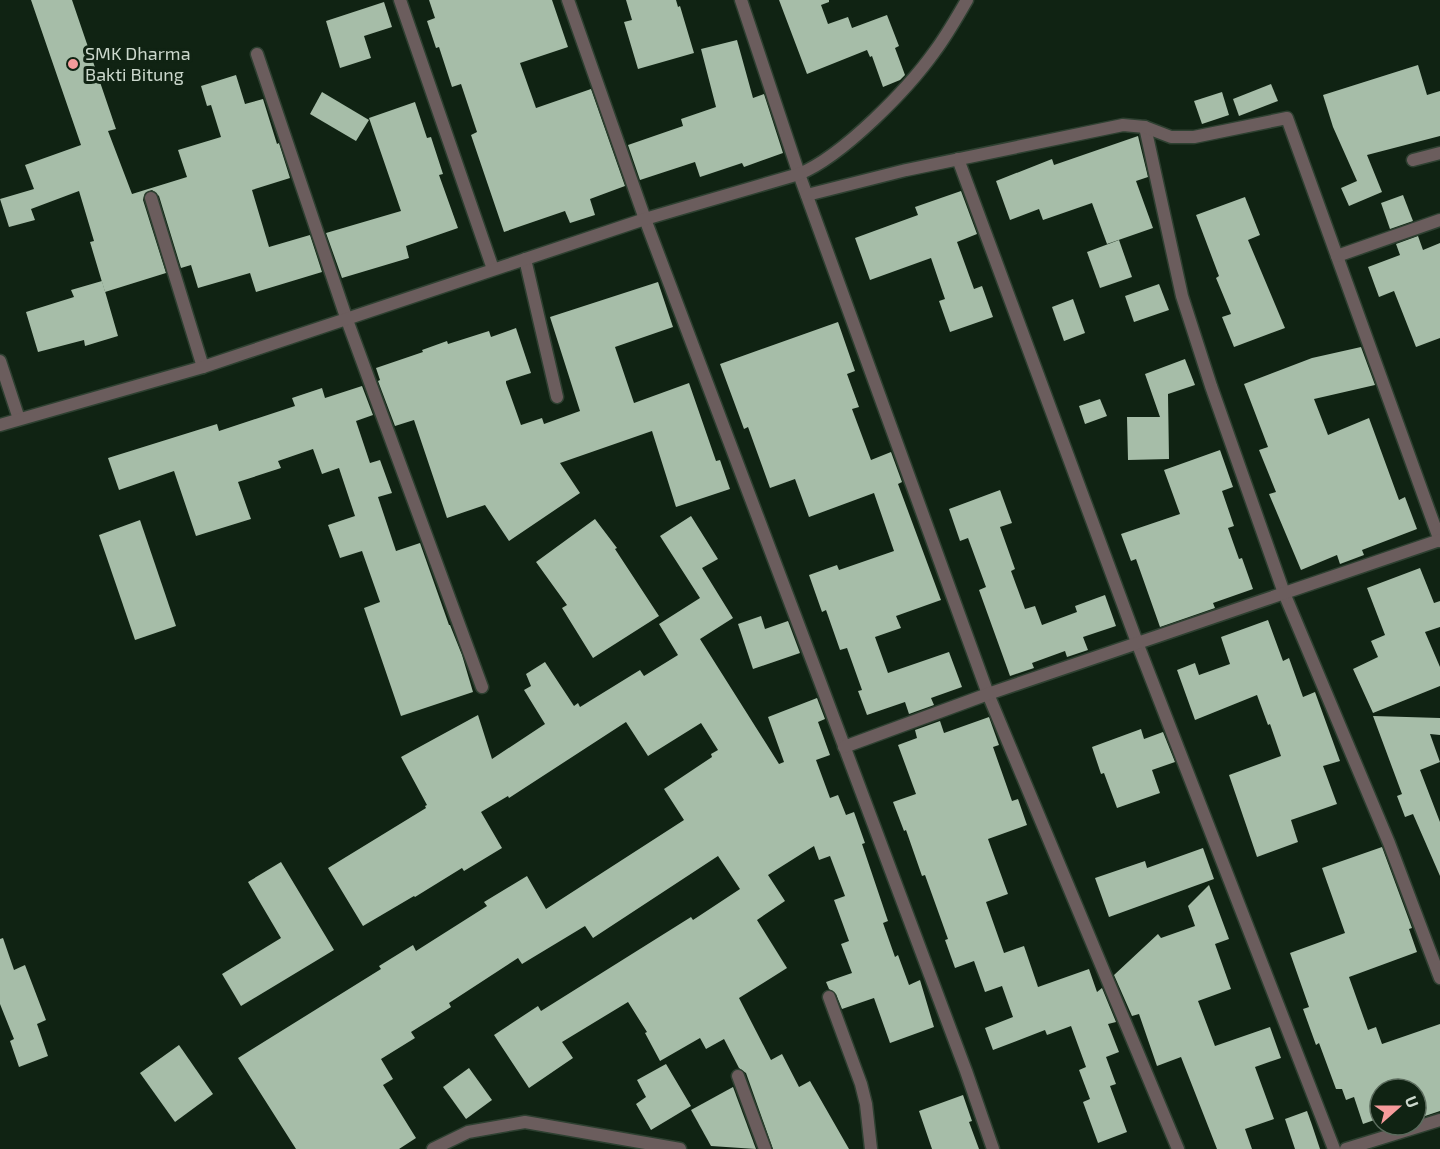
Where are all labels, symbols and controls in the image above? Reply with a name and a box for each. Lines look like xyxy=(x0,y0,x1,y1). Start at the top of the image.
place label: SMK Dharma Bakti Bitung xyxy=(85,42,191,85)
marker: SMK Dharma Bakti Bitung xyxy=(66,57,80,71)
north arrow xyxy=(1368,1077,1428,1137)
text: U xyxy=(1402,1093,1423,1110)

